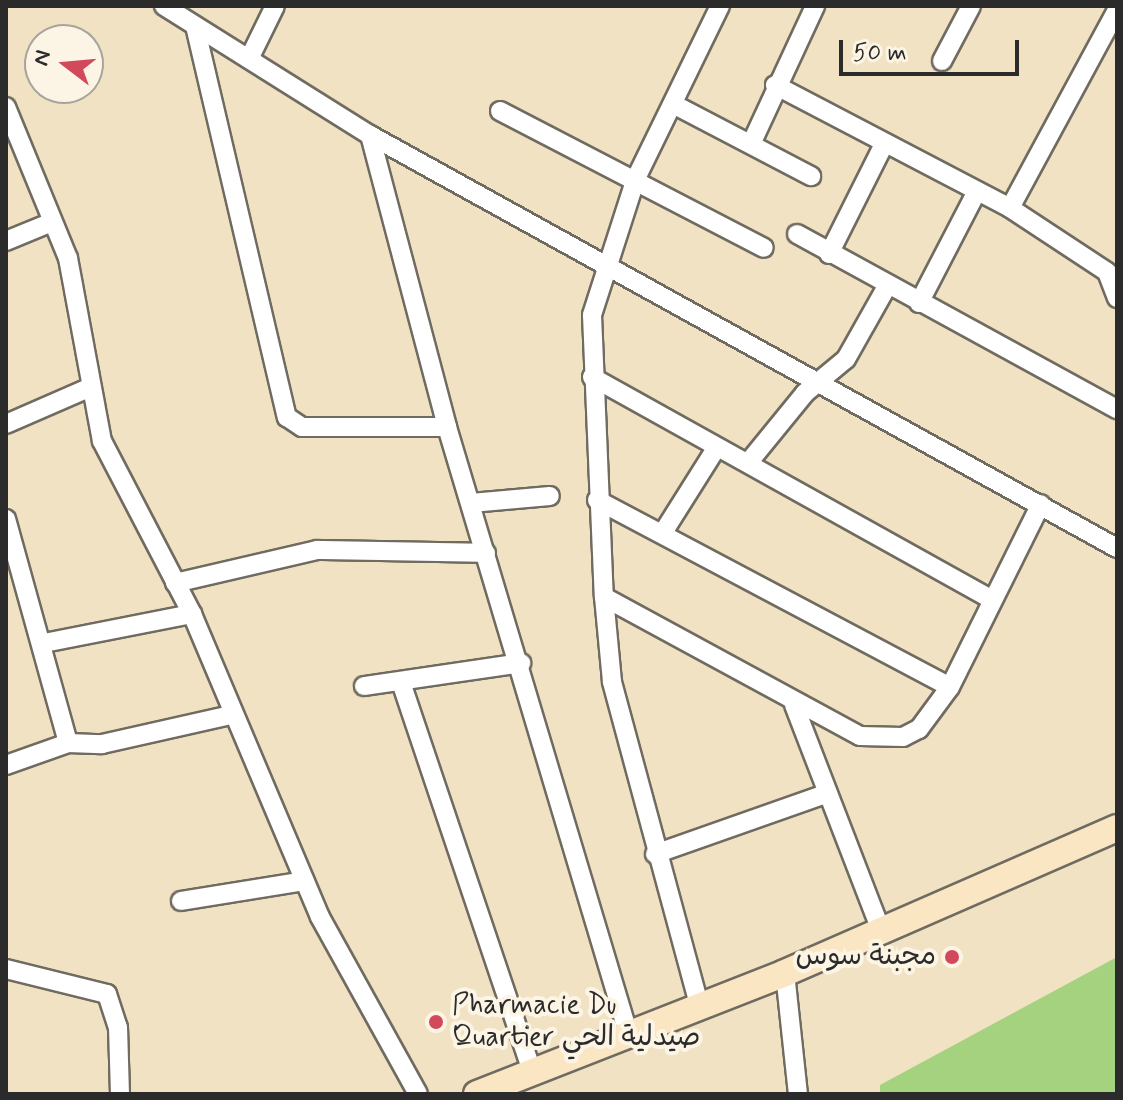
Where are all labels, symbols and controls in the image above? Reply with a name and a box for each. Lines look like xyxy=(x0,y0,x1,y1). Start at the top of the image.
north arrow xyxy=(24,24,104,104)
scale bar xyxy=(843,24,1023,74)
text: 50 m xyxy=(853,38,907,69)
text: N xyxy=(27,47,58,69)
place label: مجبنة سوس xyxy=(796,940,936,974)
marker: مجبنة سوس xyxy=(943,948,961,966)
place label: Pharmacie Du Quartier صيدلية الحي xyxy=(452,989,700,1055)
marker: Pharmacie Du Quartier صيدلية الحي xyxy=(427,1013,445,1031)

